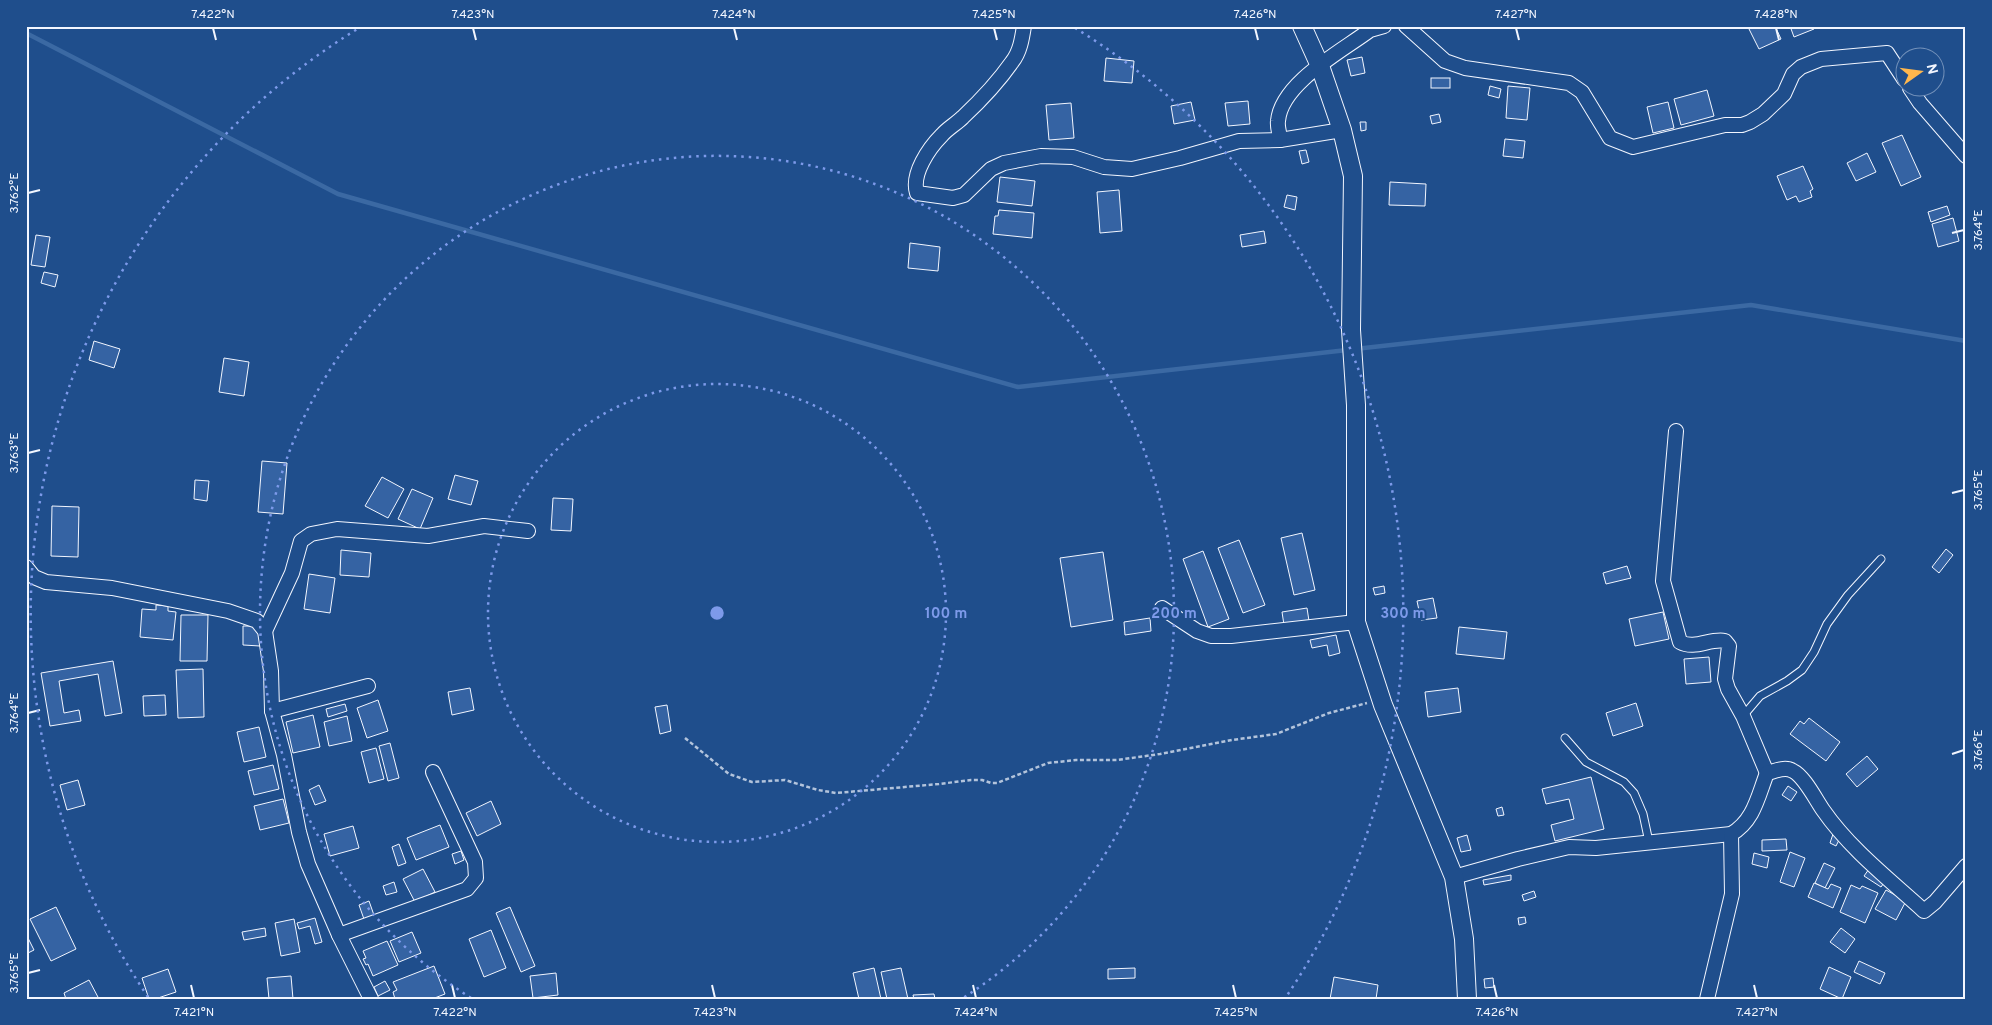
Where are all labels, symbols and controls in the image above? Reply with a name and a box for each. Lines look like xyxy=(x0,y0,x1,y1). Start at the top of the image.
text: 7.422°N xyxy=(191,7,235,23)
text: 7.423°N xyxy=(451,7,495,23)
text: 7.424°N xyxy=(712,7,756,23)
text: 7.425°N xyxy=(972,7,1016,23)
text: 7.426°N xyxy=(1233,7,1277,23)
text: 7.427°N xyxy=(1495,7,1537,23)
text: 7.428°N xyxy=(1754,7,1798,23)
north arrow xyxy=(1894,48,1944,98)
text: N xyxy=(1922,62,1941,76)
text: 3.762°E xyxy=(7,173,23,213)
text: 3.764°E xyxy=(1971,209,1987,251)
text: 3.763°E xyxy=(7,433,23,473)
text: 3.765°E xyxy=(1971,469,1987,511)
centre of rings xyxy=(708,604,726,622)
text: 100 m xyxy=(925,605,967,624)
text: 200 m xyxy=(1151,605,1197,624)
text: 300 m xyxy=(1380,605,1426,624)
text: 3.764°E xyxy=(7,692,23,734)
text: 3.766°E xyxy=(1971,730,1987,770)
text: 3.765°E xyxy=(7,952,23,994)
text: 7.421°N xyxy=(174,1005,214,1021)
text: 7.422°N xyxy=(433,1005,477,1021)
text: 7.423°N xyxy=(693,1005,737,1021)
text: 7.424°N xyxy=(954,1005,998,1021)
text: 7.425°N xyxy=(1214,1005,1258,1021)
text: 7.426°N xyxy=(1475,1005,1519,1021)
text: 7.427°N xyxy=(1736,1005,1778,1021)

